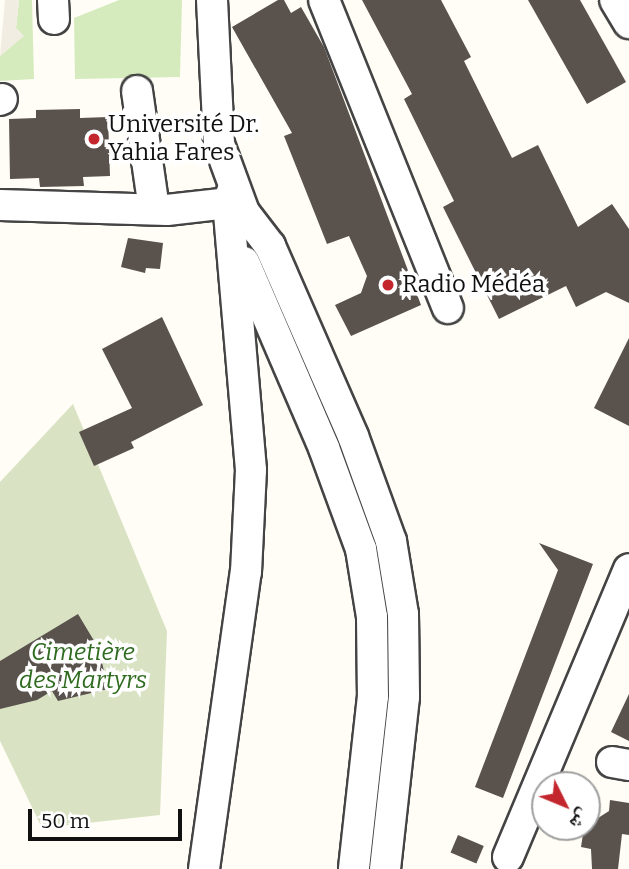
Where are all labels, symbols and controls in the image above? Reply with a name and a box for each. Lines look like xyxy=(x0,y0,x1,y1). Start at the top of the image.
place label: Université Dr. Yahia Fares xyxy=(108,111,259,167)
marker: Université Dr. Yahia Fares xyxy=(86,131,102,147)
place label: Radio Médéa xyxy=(402,271,545,299)
marker: Radio Médéa xyxy=(380,277,396,293)
park label: Cimetière des Martyrs xyxy=(19,639,147,695)
north arrow xyxy=(531,771,601,841)
scale bar xyxy=(32,796,186,840)
text: ش xyxy=(565,804,596,835)
text: 50 m xyxy=(41,808,90,834)

